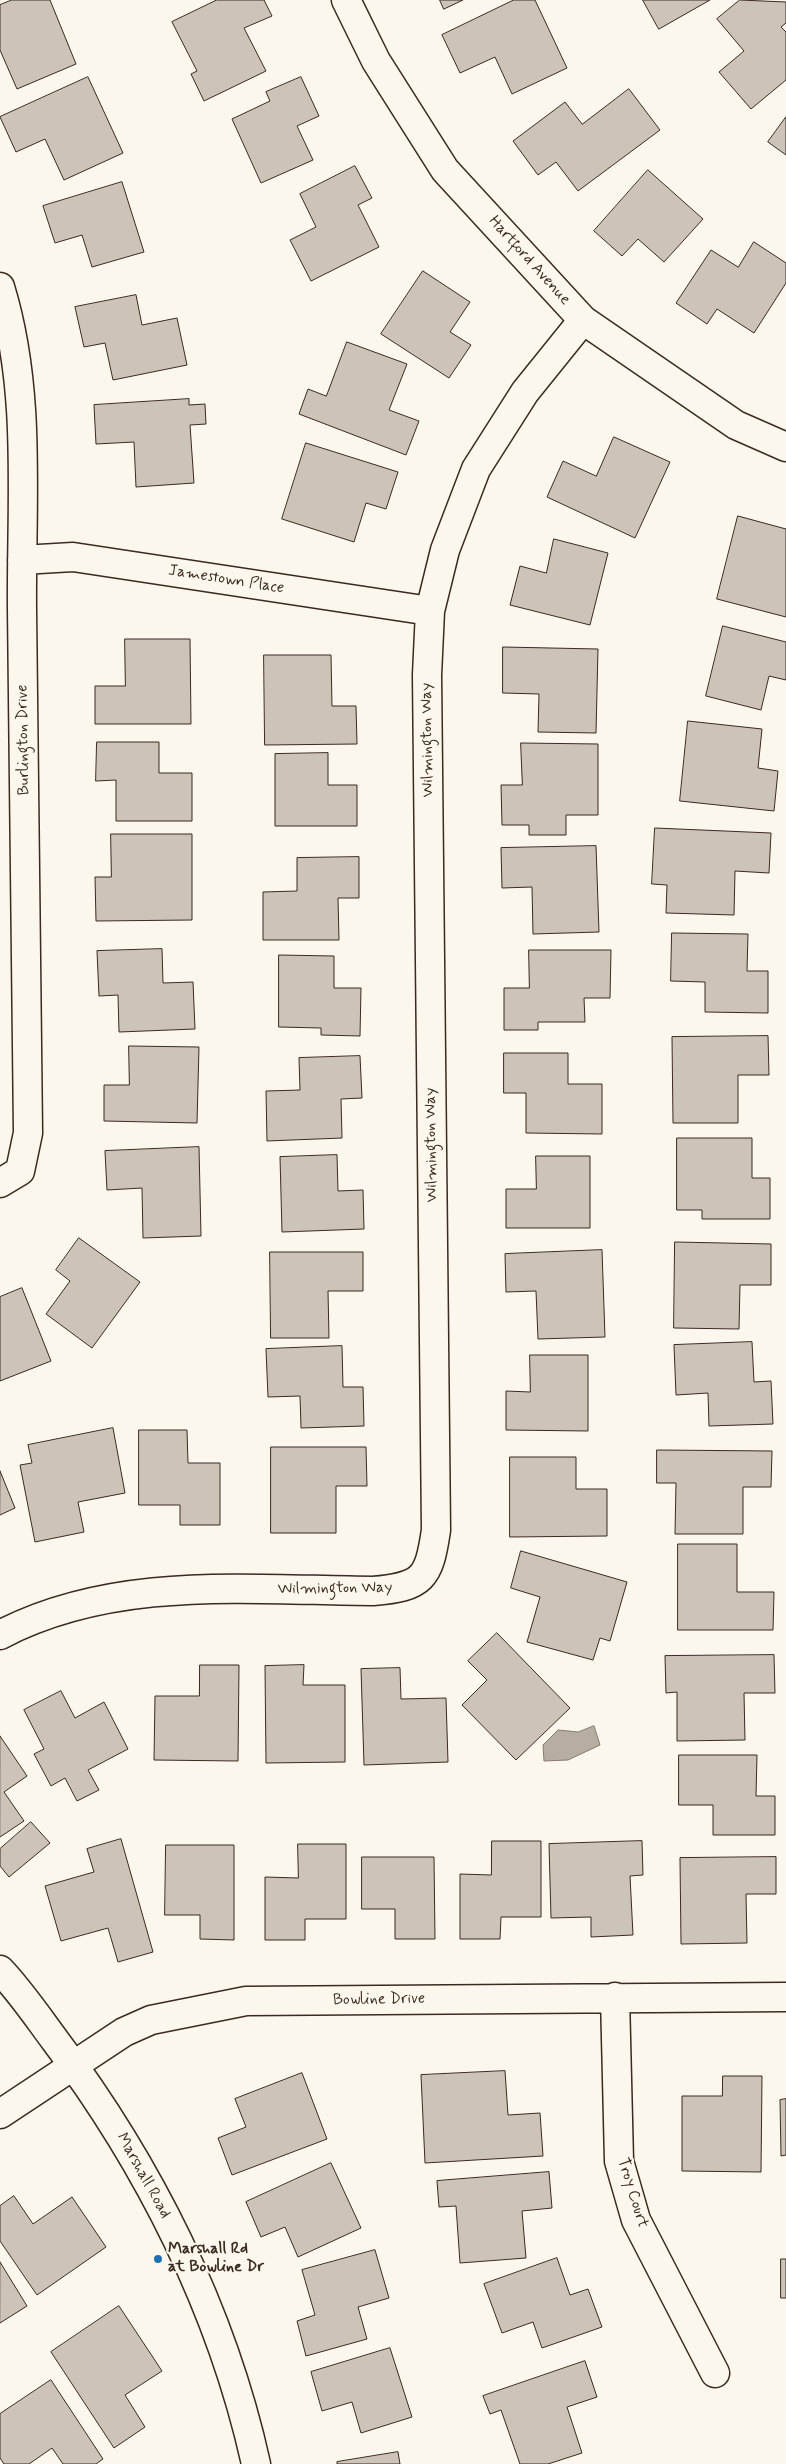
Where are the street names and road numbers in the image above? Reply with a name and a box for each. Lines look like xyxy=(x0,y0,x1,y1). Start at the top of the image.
street label: Hartford Avenue xyxy=(484,212,574,310)
street label: Jamestown Place xyxy=(167,561,285,599)
street label: Wilmington Way xyxy=(417,682,439,798)
street label: Burlington Drive xyxy=(13,684,35,796)
street label: Wilmington Way xyxy=(421,1087,443,1203)
street label: Wilmington Way xyxy=(277,1578,393,1600)
street label: Bowline Drive xyxy=(333,1990,425,2010)
street label: Marshall Road xyxy=(112,2130,174,2222)
street label: Troy Court xyxy=(612,2156,652,2230)

